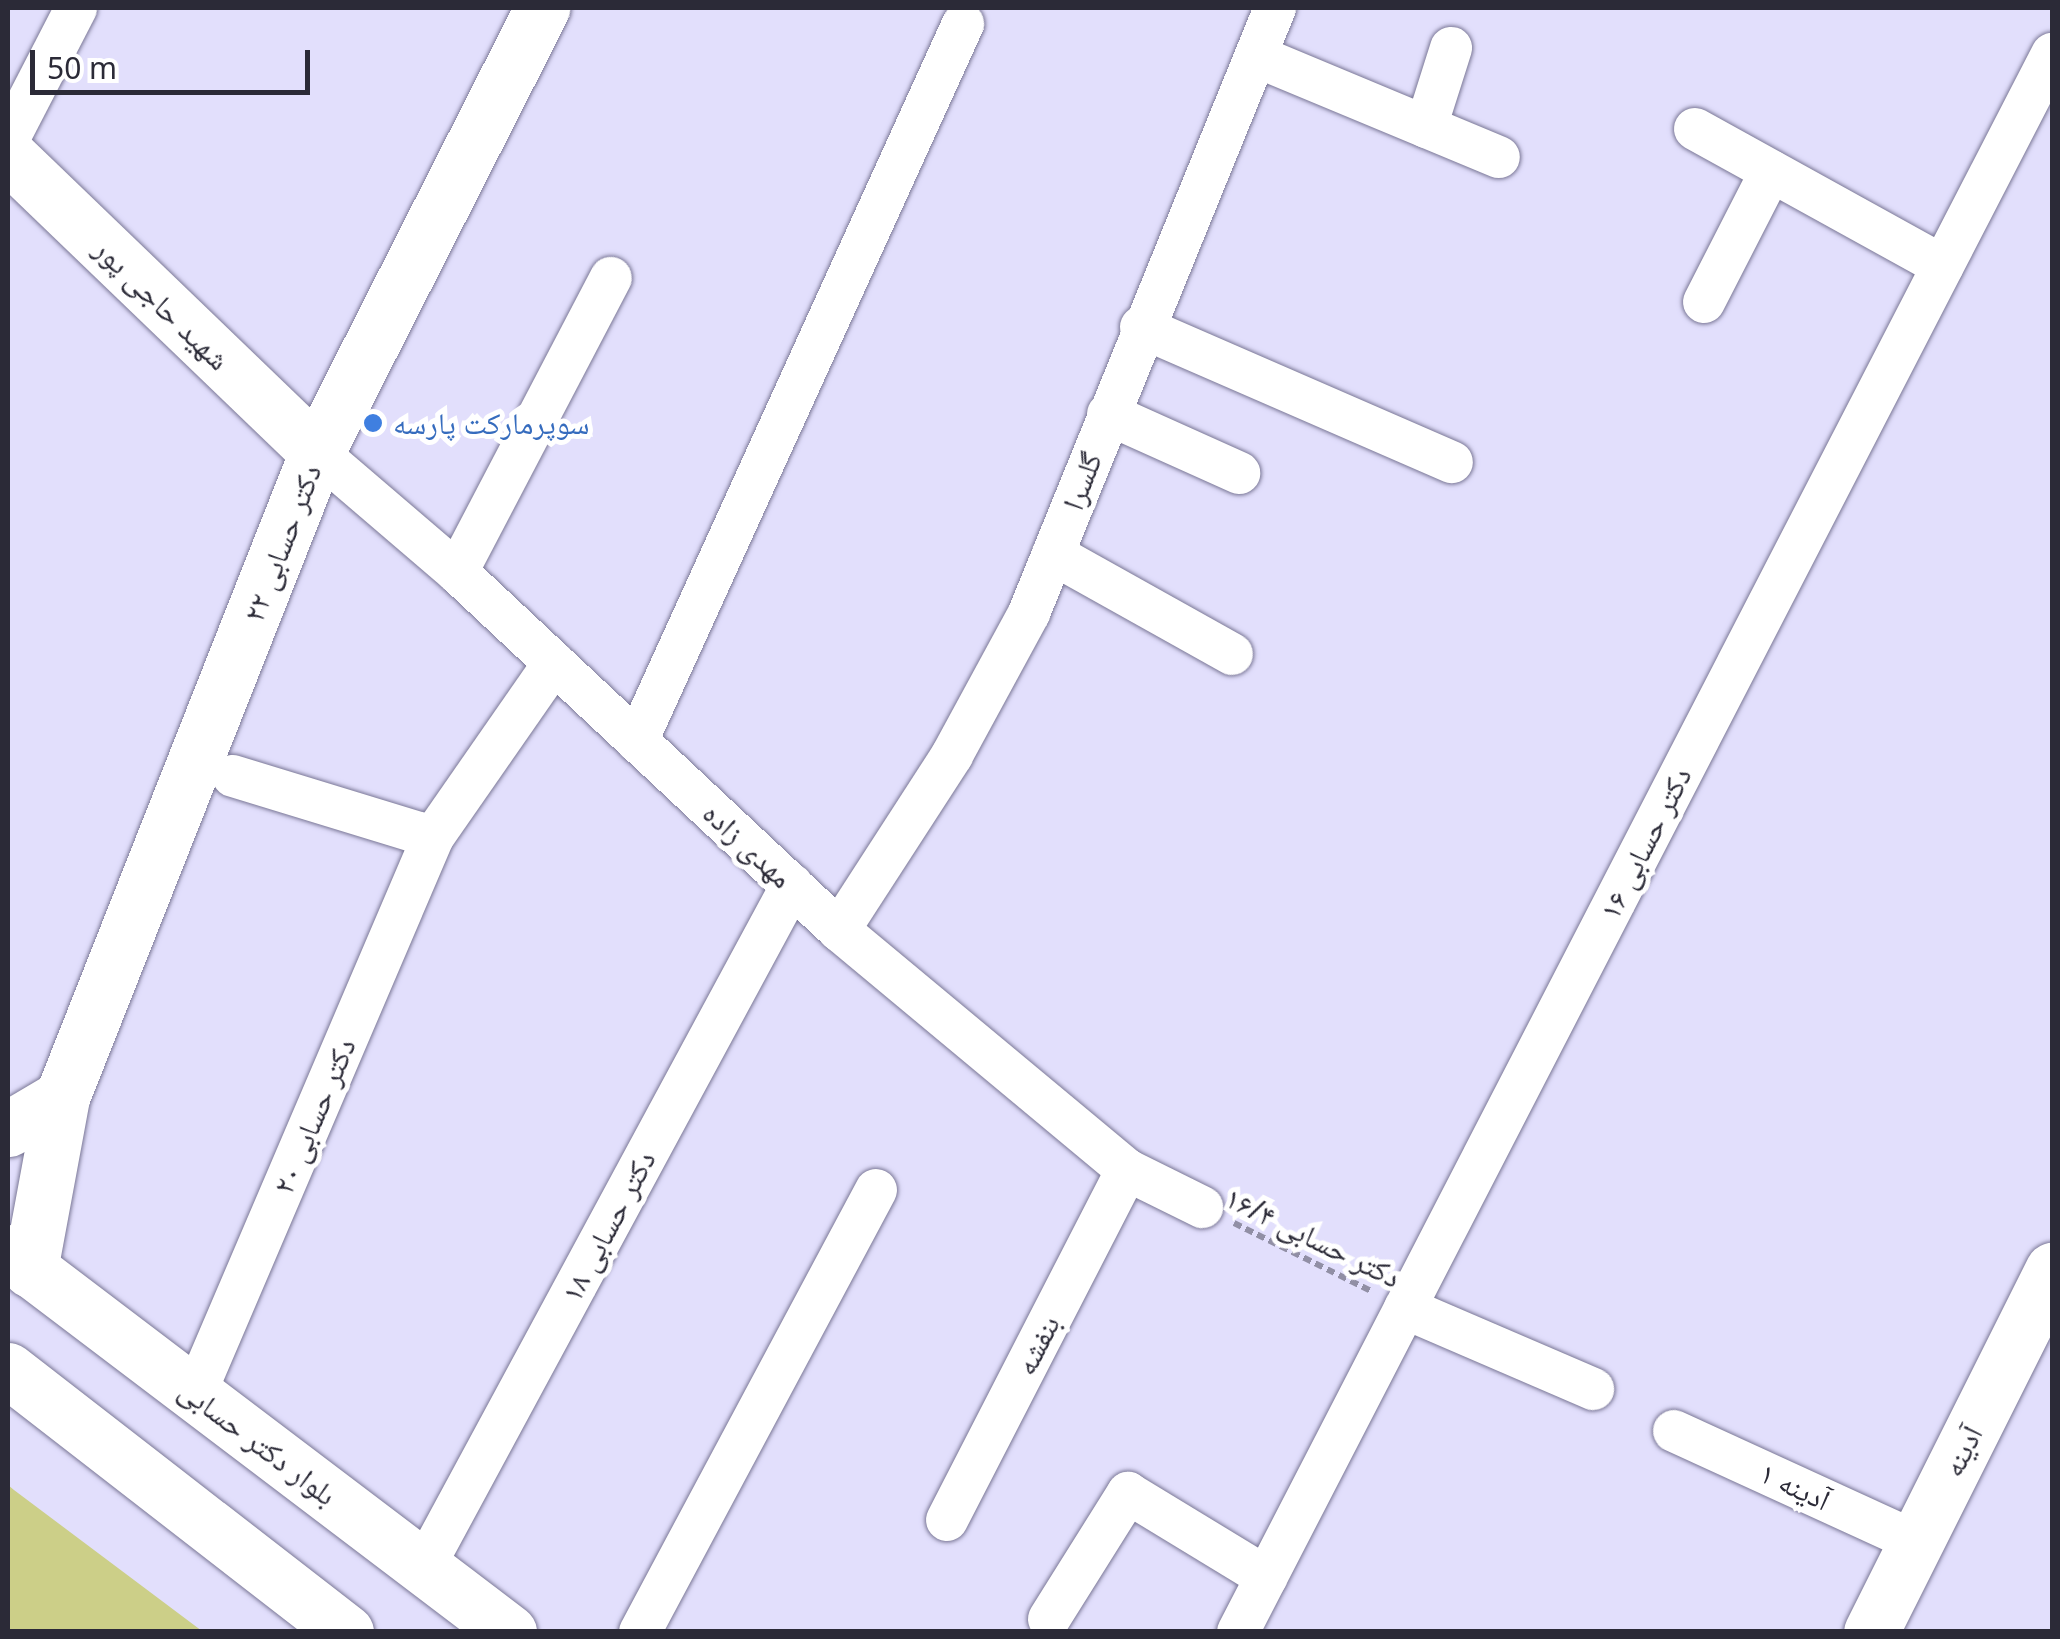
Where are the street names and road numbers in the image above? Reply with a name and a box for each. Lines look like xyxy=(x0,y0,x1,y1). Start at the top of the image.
street label: شهید حاجی پور xyxy=(87,231,237,377)
street label: گلسرا xyxy=(1055,447,1109,515)
street label: ۲۲ دکتر حسابی xyxy=(235,459,329,627)
street label: ۱۶ دکتر حسابی xyxy=(1591,761,1699,925)
street label: مهدی زاده xyxy=(696,795,800,895)
street label: ۲۰ دکتر حسابی xyxy=(265,1033,363,1199)
street label: ۱۸ دکتر حسابی xyxy=(553,1144,663,1308)
street label: ۱۶/۴ دکتر حسابی xyxy=(1220,1179,1406,1295)
street label: بنفشه xyxy=(1007,1309,1067,1381)
street label: بلوار دکتر حسابی xyxy=(172,1371,344,1513)
street label: آدینه xyxy=(1934,1420,1990,1482)
street label: ۱ آدینه xyxy=(1754,1454,1836,1518)

